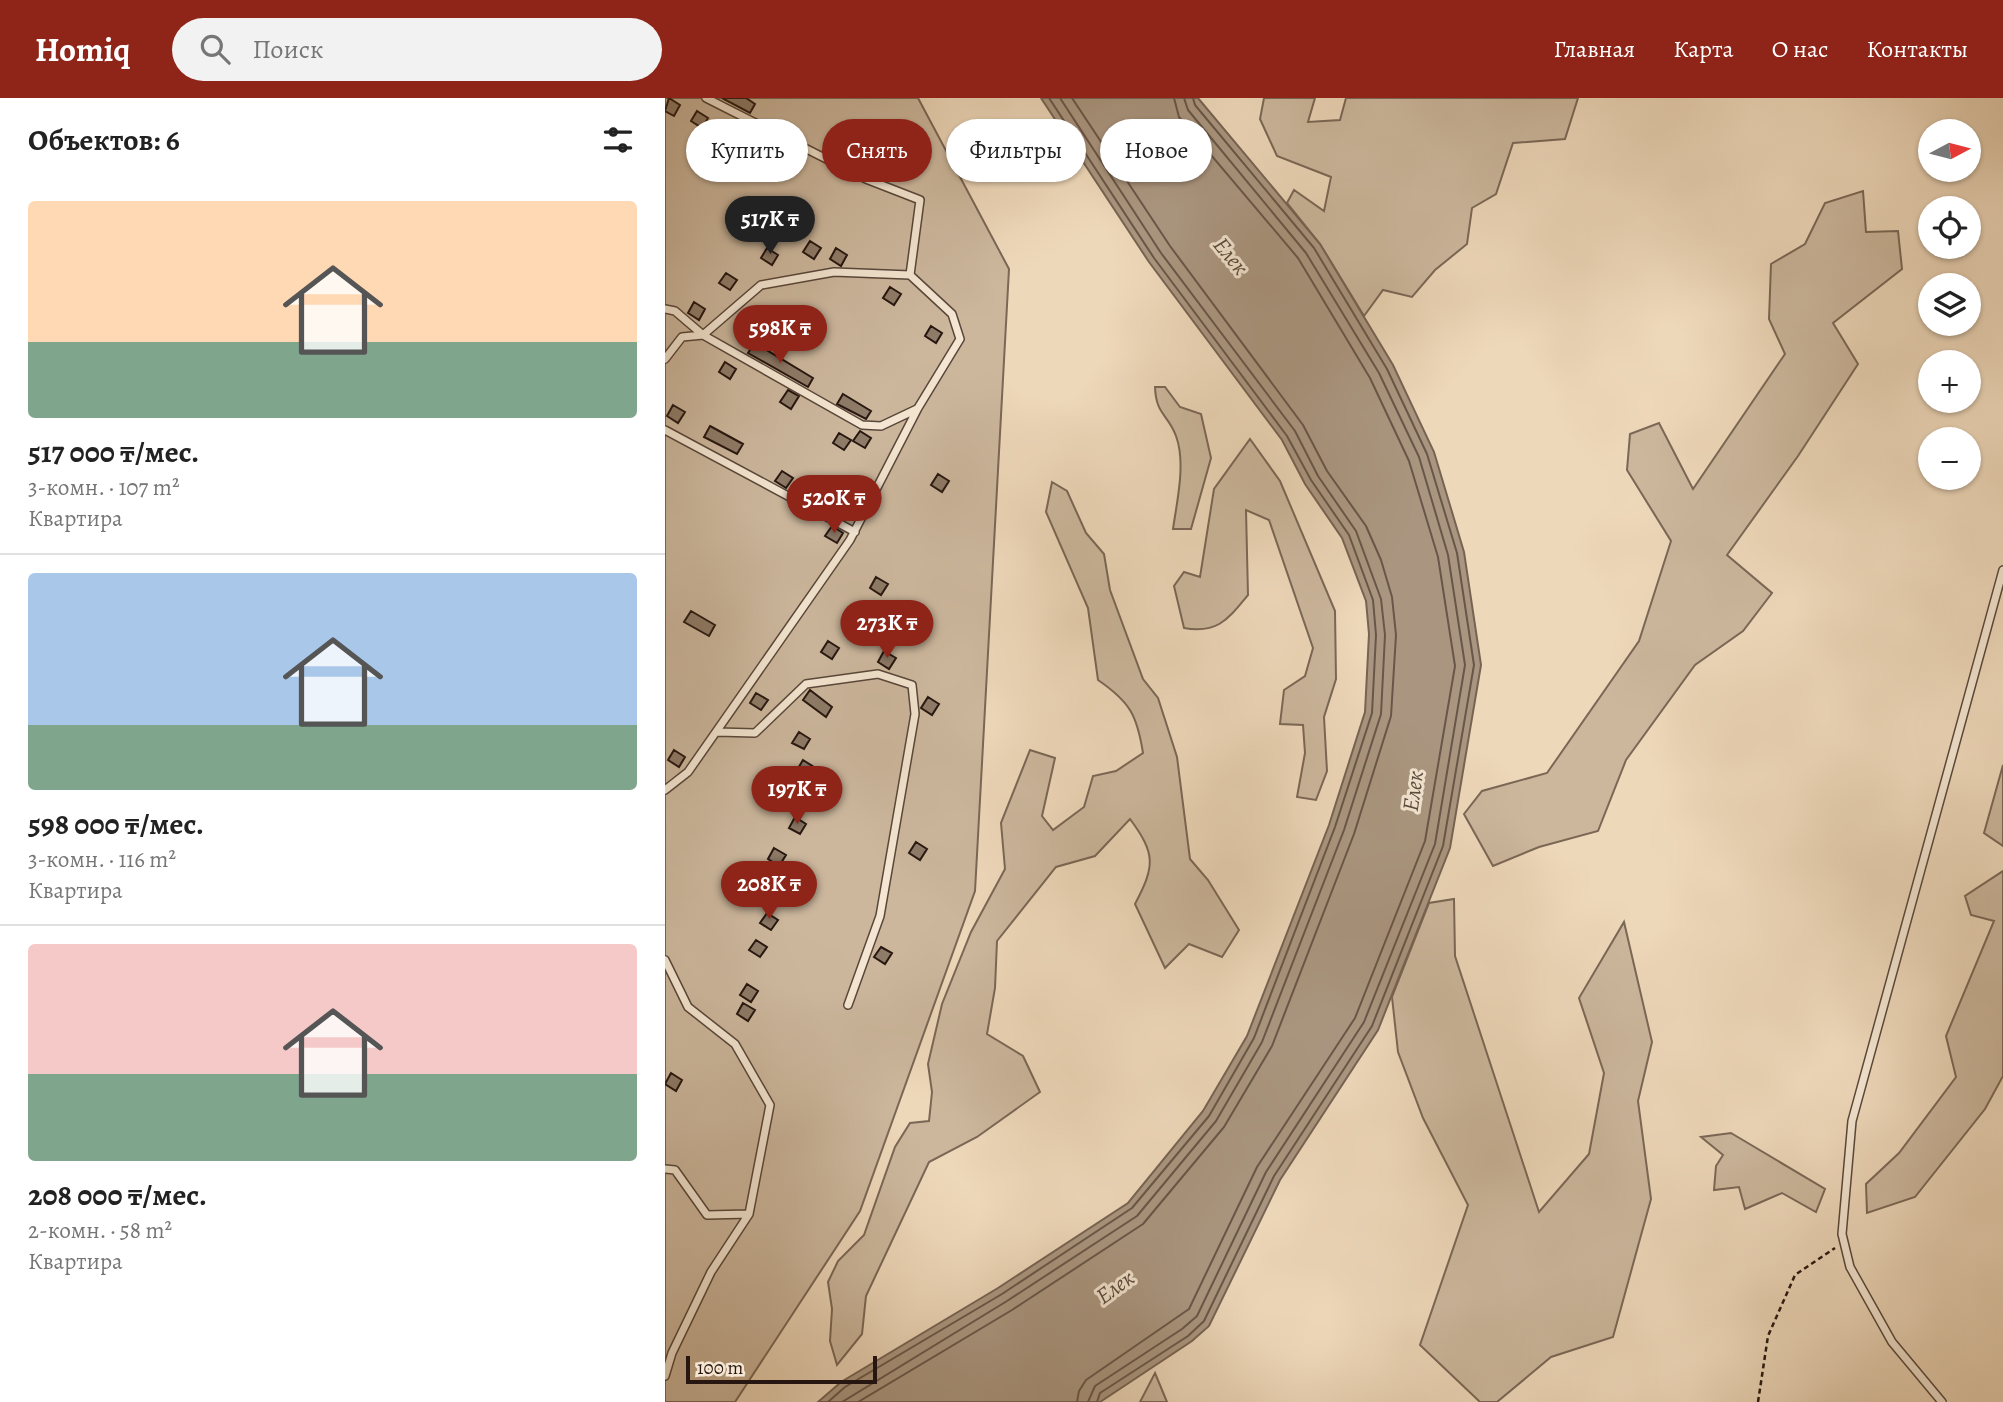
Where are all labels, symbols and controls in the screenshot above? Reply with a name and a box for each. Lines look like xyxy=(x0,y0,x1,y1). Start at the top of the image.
search box xyxy=(172,18,662,81)
text: Homiq xyxy=(35,27,130,72)
icon: search xyxy=(196,30,234,68)
text: Поиск xyxy=(252,32,323,67)
text: Главная xyxy=(1554,33,1635,65)
text: Карта xyxy=(1673,33,1734,65)
text: О нас xyxy=(1772,33,1828,65)
text: Контакты xyxy=(1866,33,1968,65)
chip: Купить xyxy=(686,119,808,182)
chip: Снять xyxy=(822,119,932,182)
chip: Фильтры xyxy=(946,119,1086,182)
chip: Новое xyxy=(1100,119,1212,182)
north arrow xyxy=(1918,119,1981,182)
map controls xyxy=(1918,119,1981,490)
text: Объектов: 6 xyxy=(28,120,180,160)
icon: filters xyxy=(599,121,637,159)
button: locate xyxy=(1918,196,1981,259)
pin: 517K ₸ xyxy=(713,197,827,256)
text: 517K ₸ xyxy=(741,203,799,234)
water label: Елек xyxy=(1206,230,1256,282)
icon: home xyxy=(270,247,396,373)
button: layers xyxy=(1918,273,1981,336)
pin: 598K ₸ xyxy=(723,306,837,365)
text: 598K ₸ xyxy=(749,312,811,343)
button: + xyxy=(1918,350,1981,413)
button: − xyxy=(1918,427,1981,490)
text: 517 000 ₸/мес. xyxy=(28,432,199,472)
text: 3-комн. · 107 m² xyxy=(28,472,179,503)
pin: 520K ₸ xyxy=(777,476,891,535)
text: 520K ₸ xyxy=(803,482,865,513)
text: Квартира xyxy=(28,503,123,534)
pin: 273K ₸ xyxy=(830,601,944,660)
text: 273K ₸ xyxy=(856,607,918,638)
icon: home xyxy=(270,619,396,745)
pin: 197K ₸ xyxy=(740,766,854,826)
water label: Елек xyxy=(1395,769,1431,813)
text: 197K ₸ xyxy=(767,773,827,804)
text: 598 000 ₸/мес. xyxy=(28,804,204,844)
text: 3-комн. · 116 m² xyxy=(28,844,176,875)
pin: 208K ₸ xyxy=(712,862,826,921)
text: 208K ₸ xyxy=(737,868,801,899)
text: Квартира xyxy=(28,875,123,906)
icon: home xyxy=(270,990,396,1116)
text: 208 000 ₸/мес. xyxy=(28,1175,207,1215)
text: 2-комн. · 58 m² xyxy=(28,1215,172,1246)
text: Квартира xyxy=(28,1246,123,1277)
water label: Елек xyxy=(1089,1262,1141,1312)
scale bar xyxy=(686,1353,877,1385)
text: 100 m xyxy=(697,1355,743,1381)

